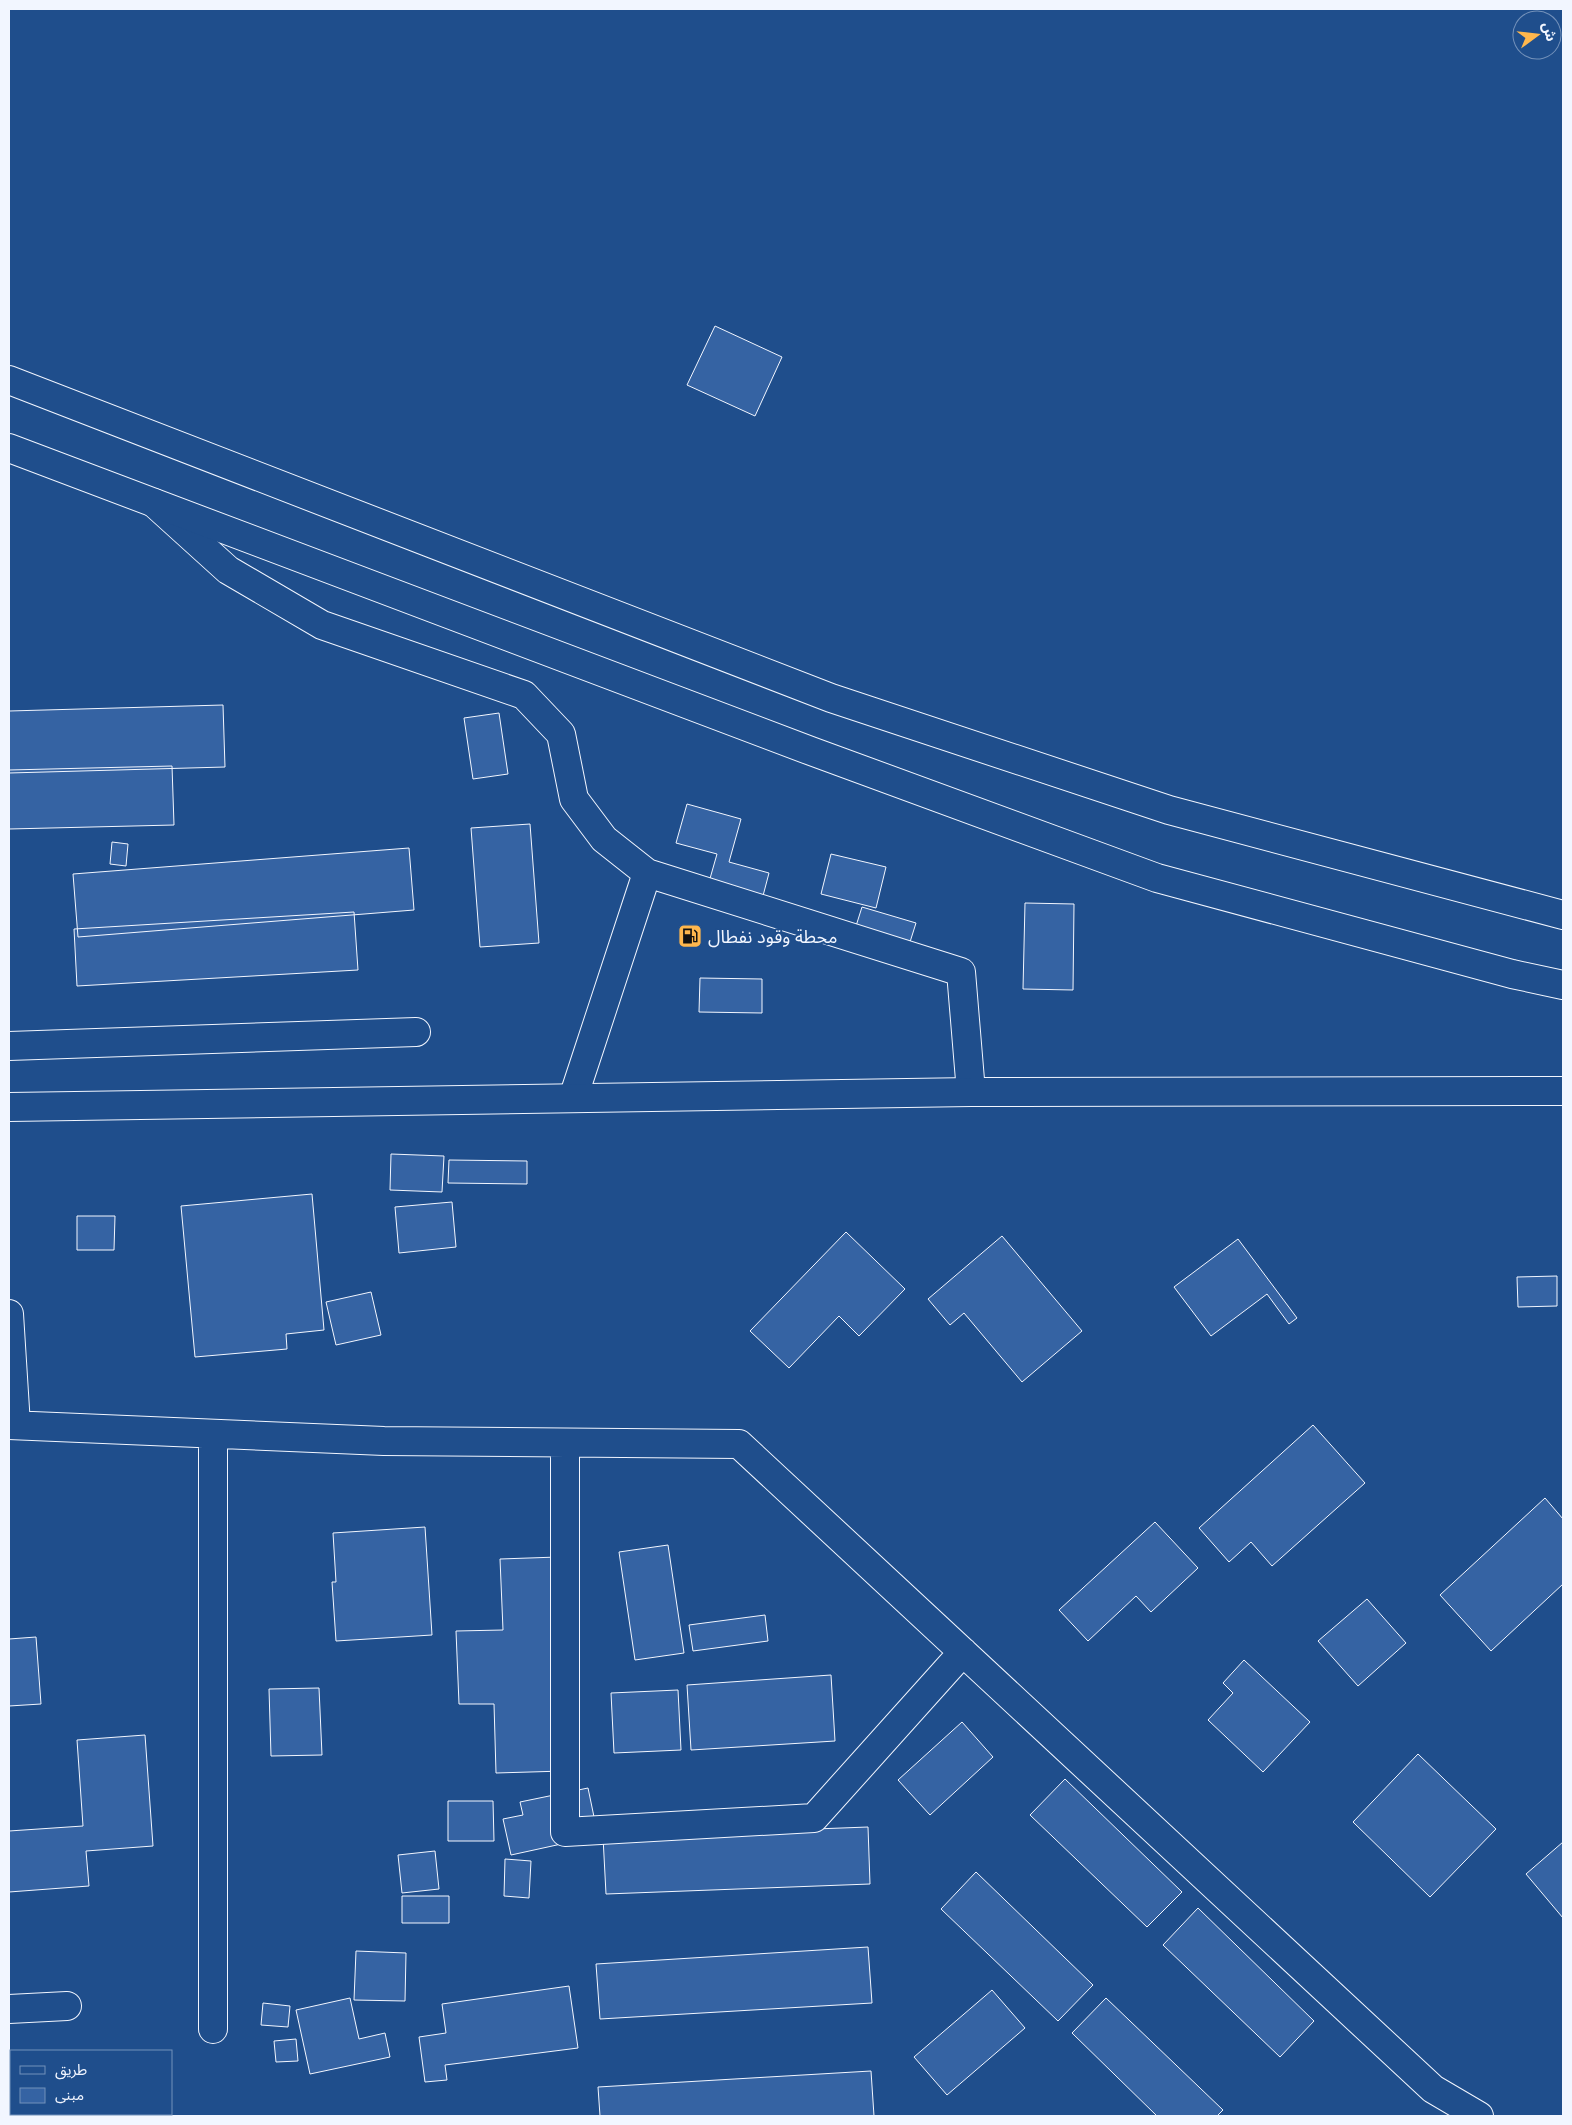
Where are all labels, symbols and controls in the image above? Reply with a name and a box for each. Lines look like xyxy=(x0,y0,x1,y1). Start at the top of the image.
north arrow xyxy=(1512,10,1562,60)
text: ش xyxy=(1538,20,1561,43)
fuel station icon: محطة وقود نفطال xyxy=(677,923,703,949)
place label: محطة وقود نفطال xyxy=(708,925,838,948)
legend xyxy=(10,2050,172,2115)
text: طريق xyxy=(55,2060,87,2080)
text: مبنى xyxy=(55,2085,84,2104)

